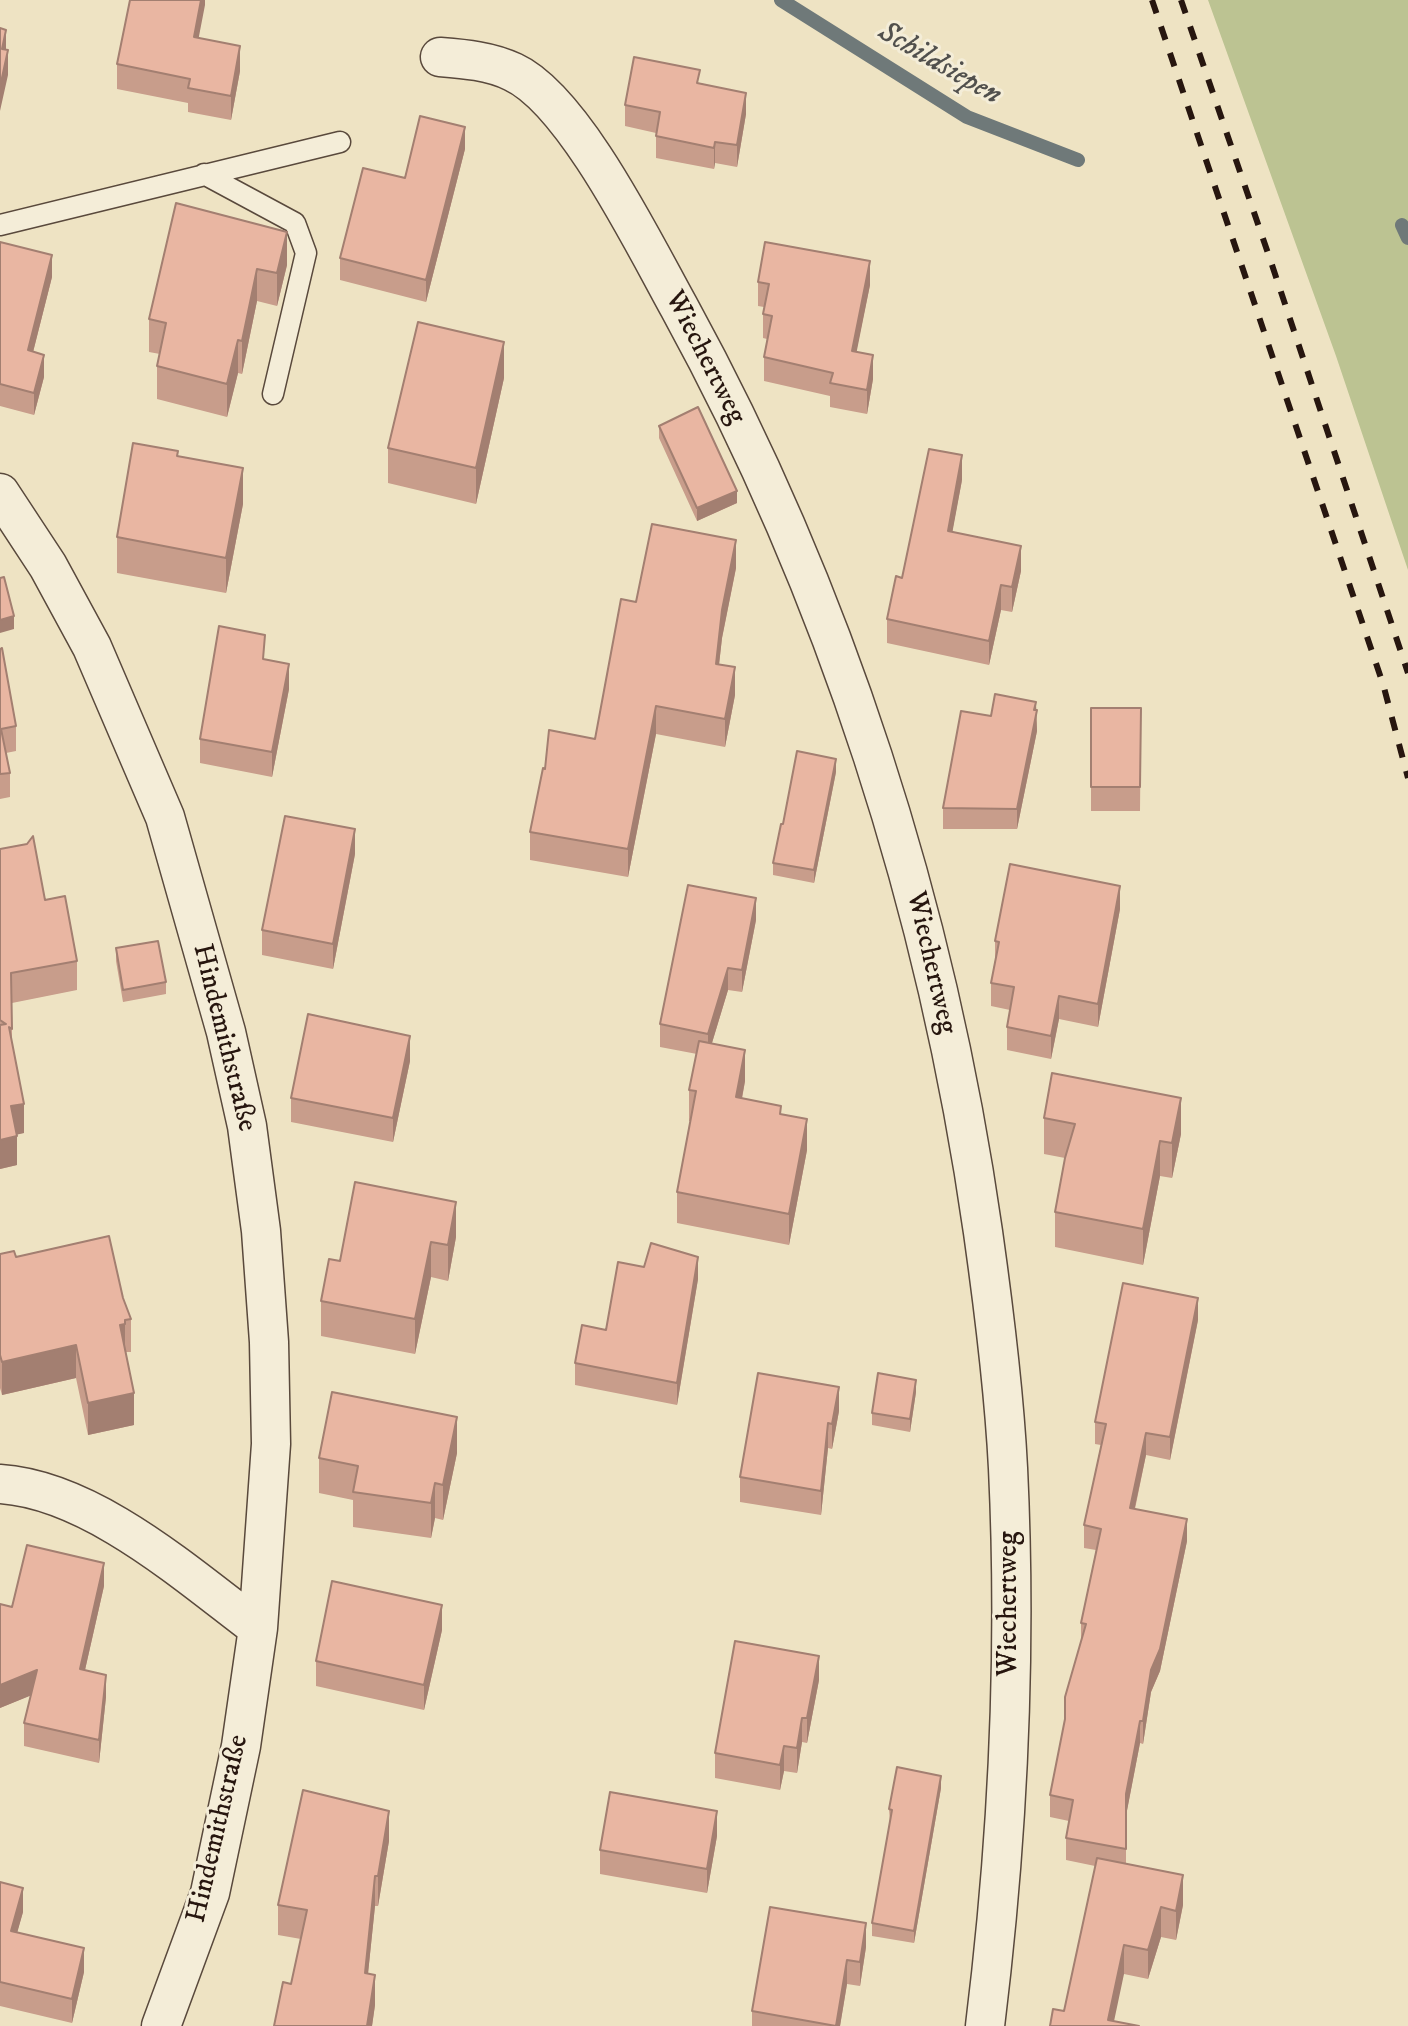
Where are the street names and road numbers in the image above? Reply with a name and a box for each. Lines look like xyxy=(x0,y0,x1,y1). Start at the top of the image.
street label: Wiechertweg xyxy=(656,286,752,430)
street label: Wiechertweg xyxy=(897,889,963,1037)
street label: Hindemithstraße xyxy=(183,941,263,1135)
street label: Wiechertweg xyxy=(993,1531,1027,1677)
street label: Hindemithstraße xyxy=(181,1732,257,1926)

